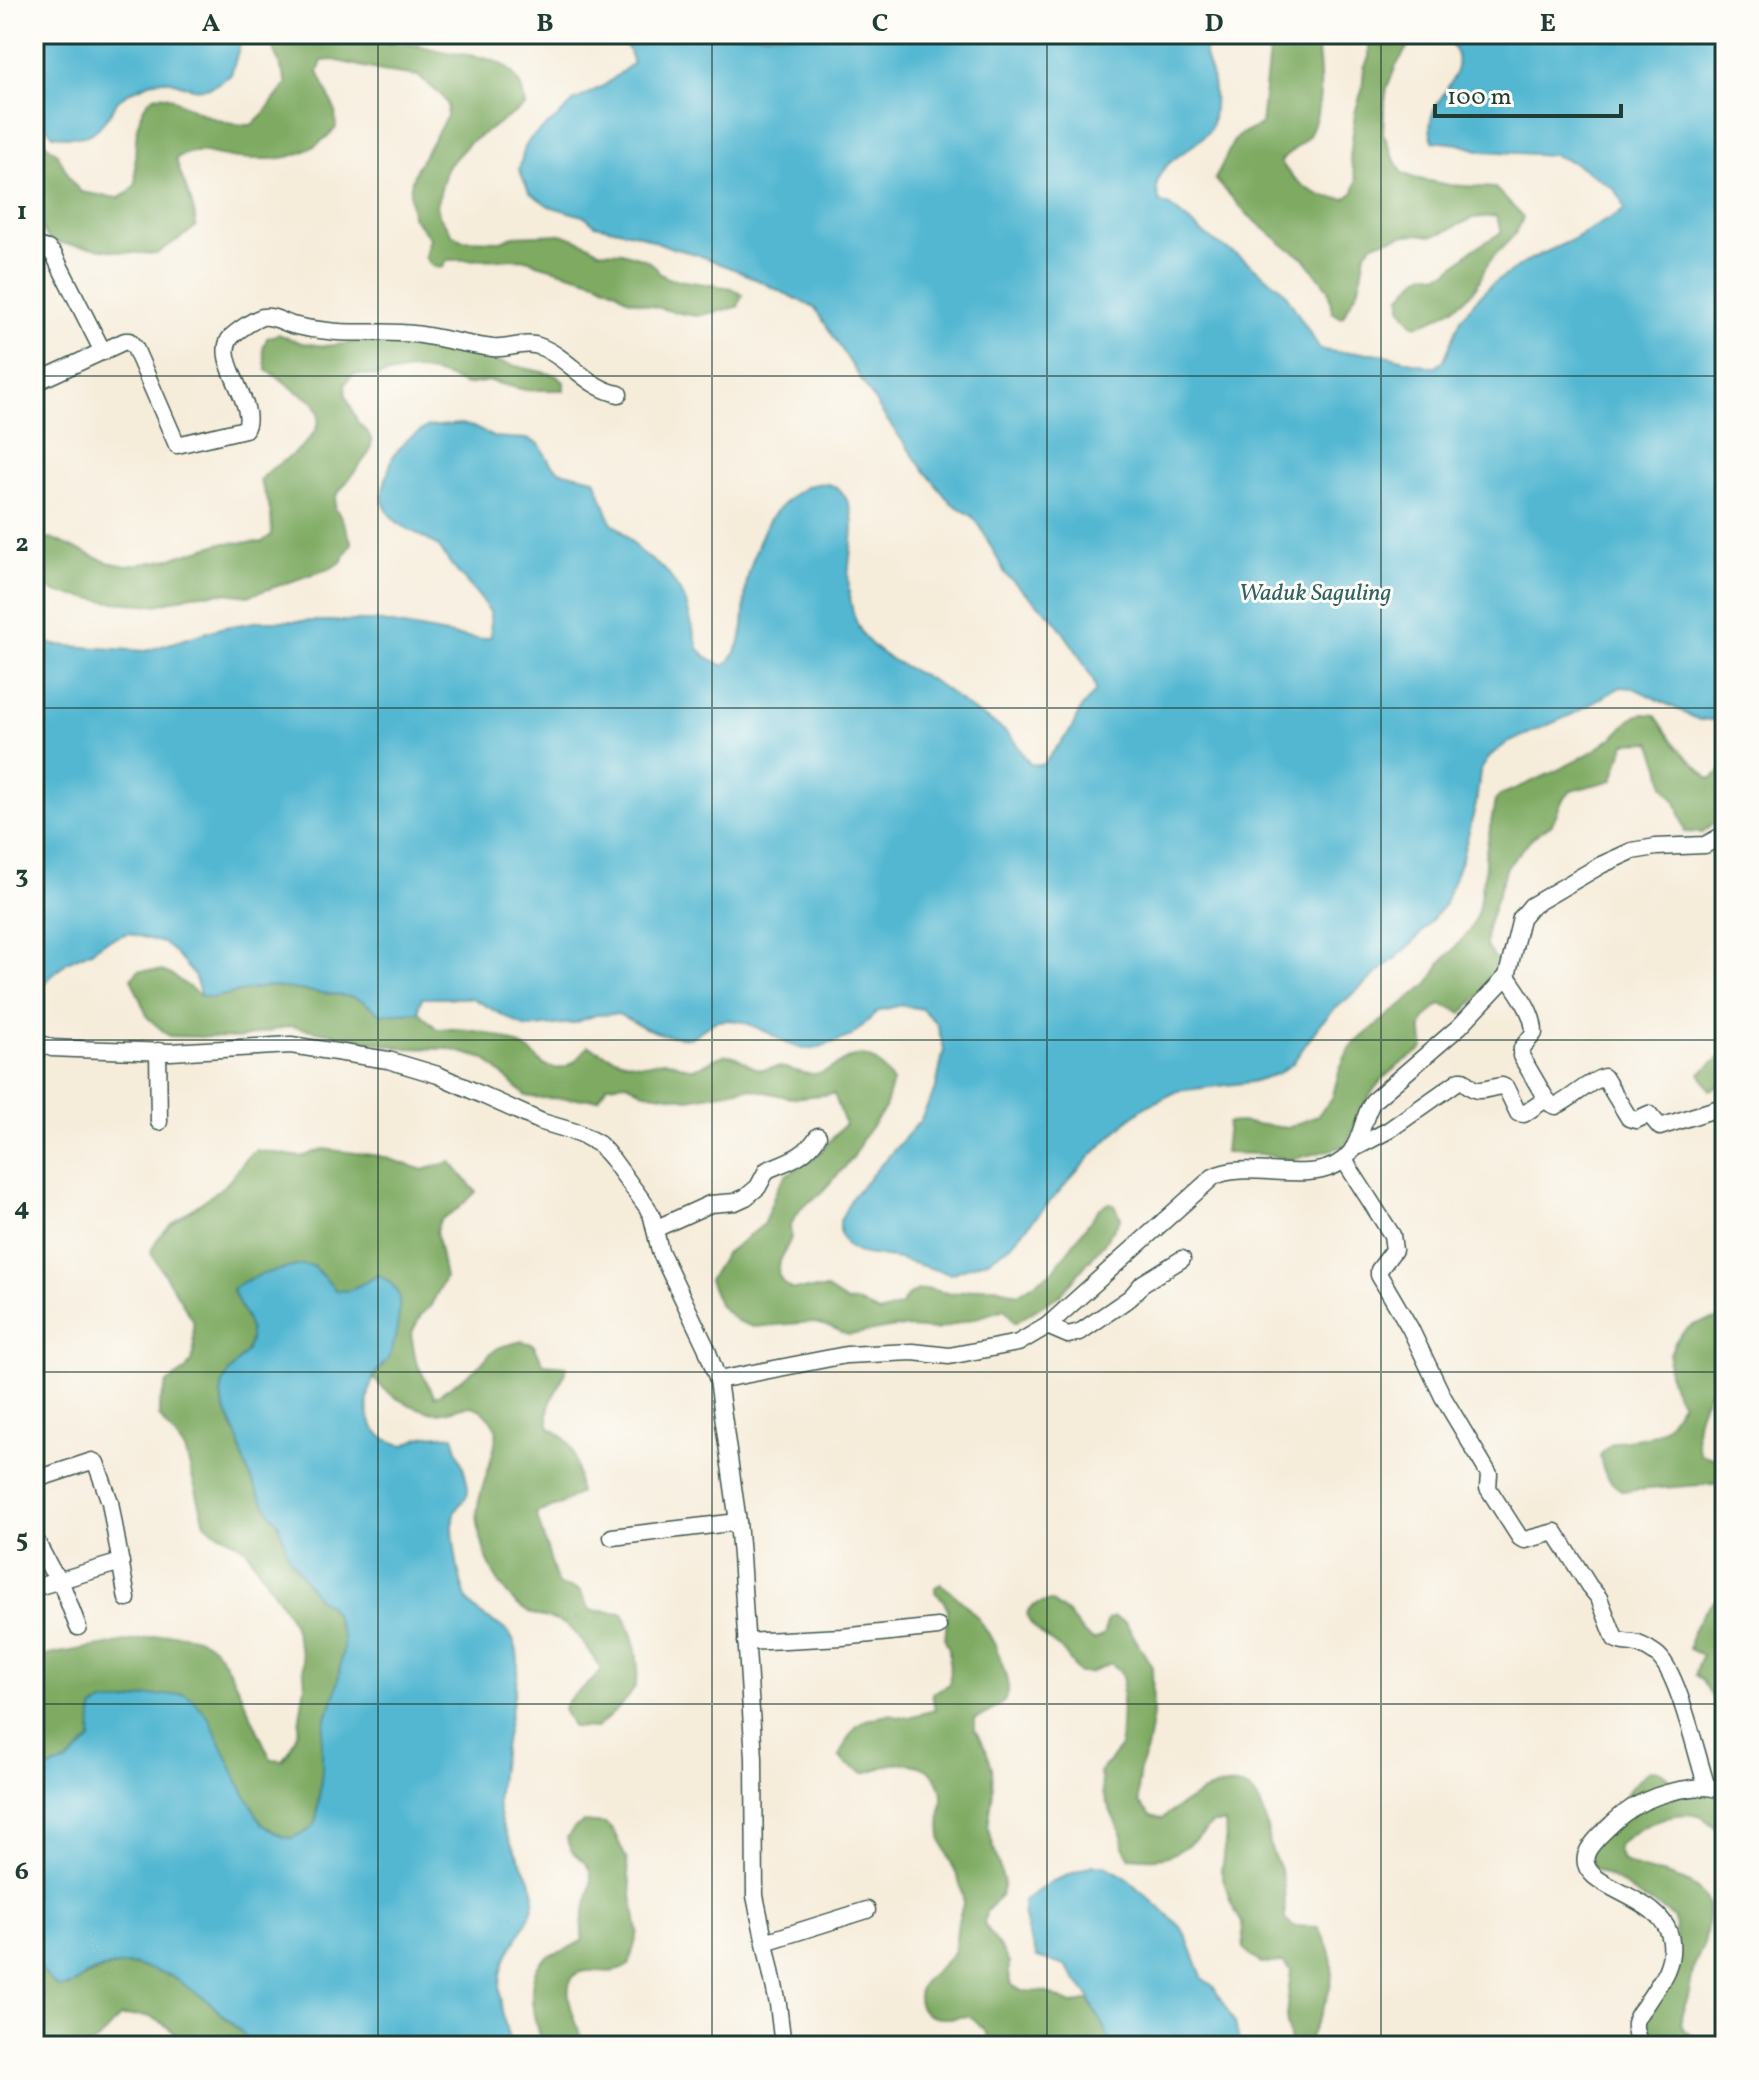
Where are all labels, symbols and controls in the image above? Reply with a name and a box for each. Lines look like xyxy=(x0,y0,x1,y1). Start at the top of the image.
text: A xyxy=(202,6,221,42)
text: B xyxy=(536,6,554,42)
text: C xyxy=(872,6,888,42)
text: D xyxy=(1204,6,1224,42)
text: E xyxy=(1540,6,1556,42)
scale bar xyxy=(1435,68,1621,118)
text: 100 m xyxy=(1447,81,1512,115)
text: 1 xyxy=(17,194,27,230)
text: 2 xyxy=(15,526,29,562)
water label: Waduk Saguling xyxy=(1239,577,1392,611)
text: 3 xyxy=(15,858,29,894)
text: 4 xyxy=(14,1190,30,1226)
text: 5 xyxy=(16,1522,28,1558)
text: 6 xyxy=(15,1854,29,1890)

